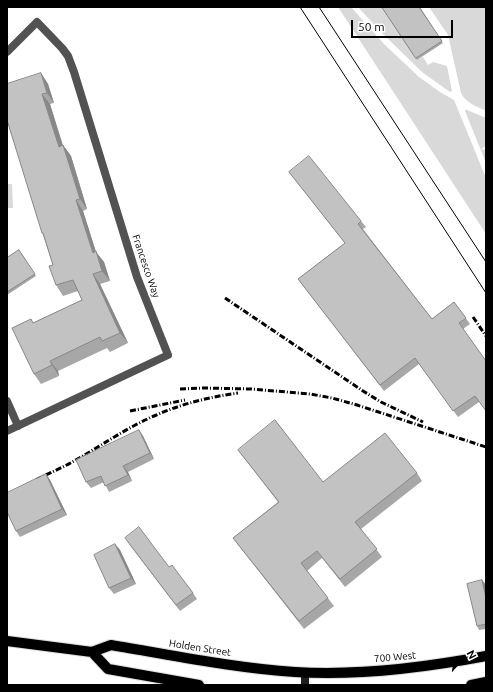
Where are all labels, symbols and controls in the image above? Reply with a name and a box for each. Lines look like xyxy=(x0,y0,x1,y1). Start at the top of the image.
scale bar xyxy=(353,12,455,38)
text: 50 m xyxy=(358,20,385,33)
street label: Francesco Way xyxy=(130,233,162,299)
street label: Holden Street xyxy=(168,637,232,659)
north arrow xyxy=(441,640,481,680)
text: N xyxy=(464,648,479,661)
street label: 700 West xyxy=(374,649,416,665)

